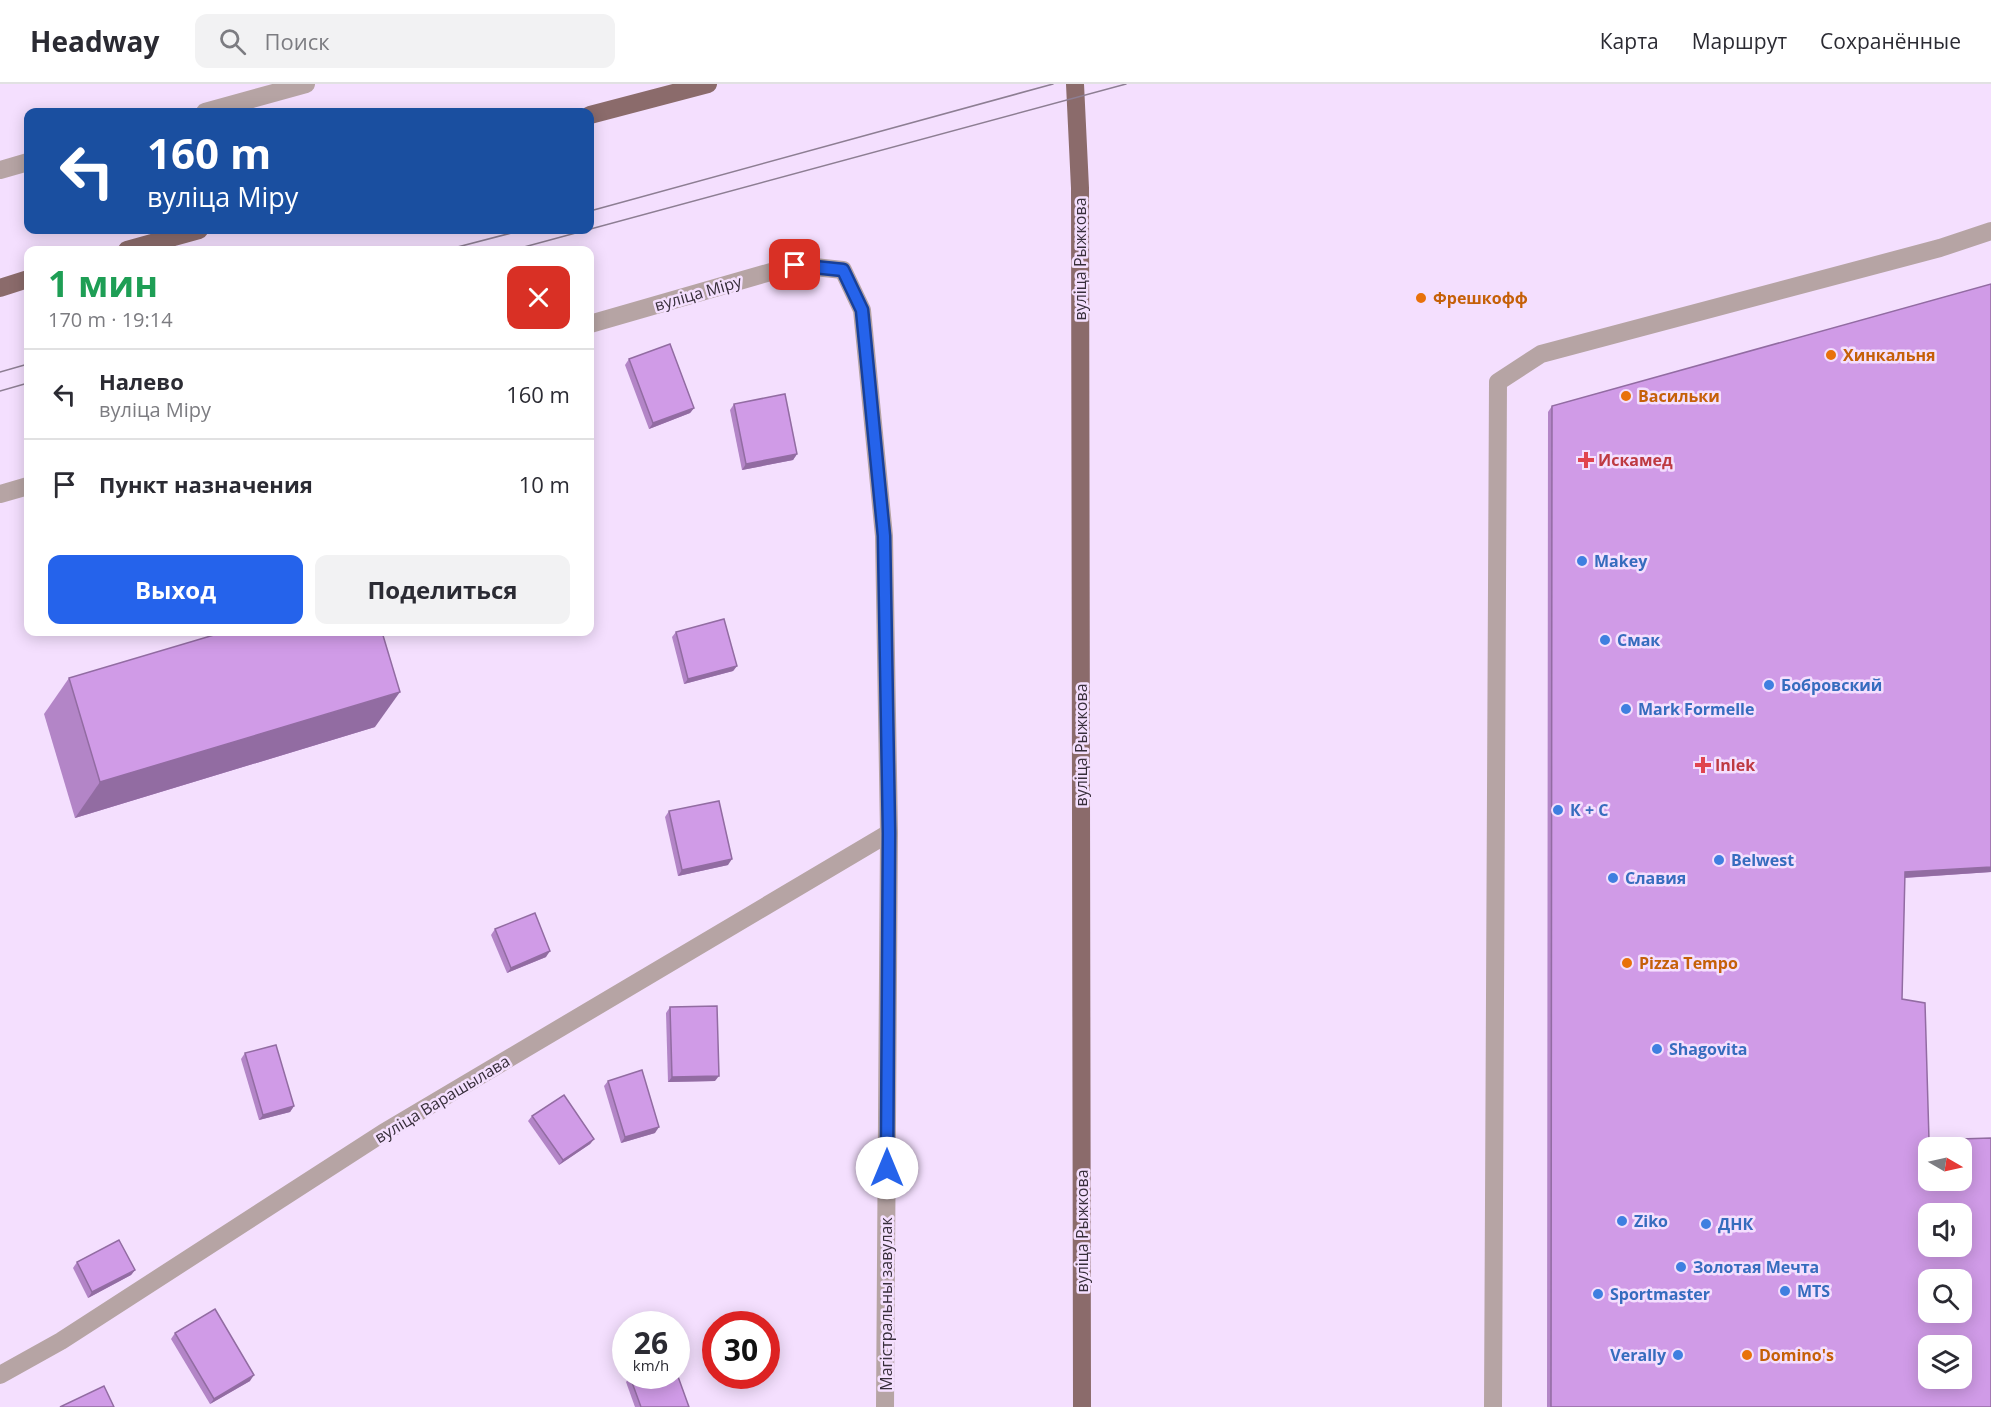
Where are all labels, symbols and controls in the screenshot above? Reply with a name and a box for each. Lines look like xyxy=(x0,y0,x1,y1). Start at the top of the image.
search box xyxy=(195,14,615,68)
text: Headway xyxy=(30,22,159,60)
icon: search xyxy=(216,25,249,58)
text: Поиск xyxy=(264,26,330,56)
text: Карта xyxy=(1600,27,1659,55)
text: Маршрут xyxy=(1692,27,1787,55)
text: Сохранённые xyxy=(1820,27,1961,55)
text: 160 m xyxy=(147,124,271,181)
icon: left xyxy=(48,132,126,210)
text: вуліца Міру xyxy=(147,178,298,215)
street label: вуліца Рыжкова xyxy=(1069,197,1091,321)
pin xyxy=(769,239,820,290)
icon: arrive xyxy=(778,248,811,281)
text: 1 мин xyxy=(48,259,158,308)
button: close xyxy=(507,266,570,329)
street label: вуліца Міру xyxy=(652,270,745,316)
place label: Фрешкофф xyxy=(1433,287,1528,309)
marker: Фрешкофф xyxy=(1414,291,1428,305)
text: 170 m · 19:14 xyxy=(48,306,173,333)
place label: Хинкальня xyxy=(1843,344,1936,366)
marker: Хинкальня xyxy=(1824,348,1838,362)
text: Налево xyxy=(99,366,184,396)
icon: left xyxy=(48,378,81,411)
text: 160 m xyxy=(506,379,570,409)
place label: Васильки xyxy=(1638,385,1720,407)
marker: Васильки xyxy=(1619,389,1633,403)
text: вуліца Міру xyxy=(99,396,211,423)
place label: Искамед xyxy=(1598,449,1673,471)
marker: Искамед xyxy=(1579,453,1593,467)
icon: arrive xyxy=(48,468,81,501)
text: Пункт назначения xyxy=(99,469,313,499)
text: 10 m xyxy=(519,469,570,499)
place label: Makey xyxy=(1594,550,1648,572)
marker: Makey xyxy=(1575,554,1589,568)
button: Выход xyxy=(48,555,303,624)
button: Поделиться xyxy=(315,555,570,624)
place label: Смак xyxy=(1617,629,1660,651)
marker: Смак xyxy=(1598,633,1612,647)
place label: Бобровский xyxy=(1781,674,1882,696)
marker: Бобровский xyxy=(1762,678,1776,692)
street label: вуліца Рыжкова xyxy=(1070,683,1092,807)
place label: Mark Formelle xyxy=(1638,698,1754,720)
marker: Mark Formelle xyxy=(1619,702,1633,716)
place label: Inlek xyxy=(1715,754,1755,776)
marker: Inlek xyxy=(1696,758,1710,772)
place label: К + С xyxy=(1570,799,1608,821)
marker: К + С xyxy=(1551,803,1565,817)
place label: Belwest xyxy=(1731,849,1794,871)
marker: Belwest xyxy=(1712,853,1726,867)
place label: Славия xyxy=(1625,867,1686,889)
marker: Славия xyxy=(1606,871,1620,885)
place label: Pizza Tempo xyxy=(1639,952,1738,974)
marker: Pizza Tempo xyxy=(1620,956,1634,970)
place label: Shagovita xyxy=(1669,1038,1748,1060)
marker: Shagovita xyxy=(1650,1042,1664,1056)
street label: вуліца Варашылава xyxy=(370,1050,514,1148)
position arrow xyxy=(855,1136,919,1200)
north arrow xyxy=(1918,1137,1972,1191)
map controls xyxy=(1918,1137,1972,1389)
street label: вуліца Рыжкова xyxy=(1071,1169,1093,1293)
button: sound xyxy=(1918,1203,1972,1257)
place label: Ziko xyxy=(1634,1210,1668,1232)
place label: ДНК xyxy=(1718,1213,1753,1235)
marker: Ziko xyxy=(1615,1214,1629,1228)
street label: Магістральны завулак xyxy=(875,1217,897,1391)
marker: ДНК xyxy=(1699,1217,1713,1231)
place label: Золотая Мечта xyxy=(1693,1256,1819,1278)
marker: Золотая Мечта xyxy=(1674,1260,1688,1274)
button: search xyxy=(1918,1269,1972,1323)
place label: MTS xyxy=(1797,1280,1830,1302)
place label: Sportmaster xyxy=(1610,1283,1710,1305)
marker: MTS xyxy=(1778,1284,1792,1298)
marker: Sportmaster xyxy=(1591,1287,1605,1301)
speed limit sign: 30 xyxy=(702,1311,780,1389)
text: 26 xyxy=(634,1322,668,1363)
button: layers xyxy=(1918,1335,1972,1389)
place label: Verally xyxy=(1610,1344,1667,1366)
place label: Domino's xyxy=(1759,1344,1834,1366)
marker: Verally xyxy=(1671,1348,1685,1362)
marker: Domino's xyxy=(1740,1348,1754,1362)
text: km/h xyxy=(633,1355,669,1375)

